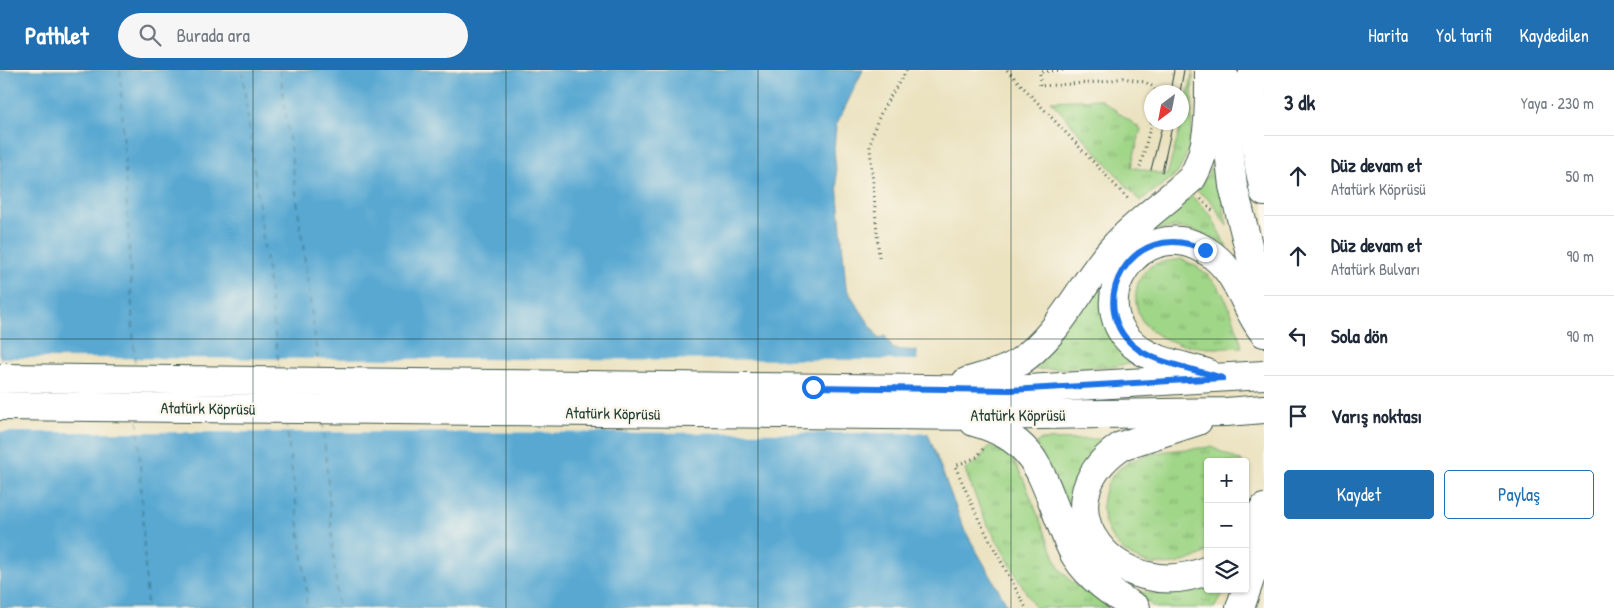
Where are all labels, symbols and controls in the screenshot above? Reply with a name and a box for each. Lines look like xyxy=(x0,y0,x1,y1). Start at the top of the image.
search box xyxy=(118,13,468,58)
text: Pathlet xyxy=(25,19,88,51)
icon: search xyxy=(136,21,164,49)
text: Burada ara xyxy=(176,22,250,48)
text: Harita xyxy=(1368,23,1408,48)
text: Yol tarifi xyxy=(1436,23,1492,48)
text: Kaydedilen xyxy=(1520,23,1589,48)
north arrow xyxy=(1144,85,1189,130)
text: 3 dk xyxy=(1284,88,1315,117)
text: Yaya · 230 m xyxy=(1521,92,1594,114)
text: Düz devam et xyxy=(1331,152,1422,178)
icon: ahead xyxy=(1284,162,1312,190)
text: 50 m xyxy=(1566,165,1594,187)
text: Atatürk Köprüsü xyxy=(1331,178,1426,200)
text: Düz devam et xyxy=(1331,232,1422,258)
route end xyxy=(1194,239,1217,262)
icon: ahead xyxy=(1284,242,1312,270)
text: 90 m xyxy=(1566,245,1594,267)
text: Atatürk Bulvarı xyxy=(1331,258,1420,280)
icon: left xyxy=(1284,322,1312,350)
text: Sola dön xyxy=(1331,323,1388,349)
text: 90 m xyxy=(1566,325,1594,347)
route start xyxy=(802,376,825,399)
street label: Atatürk Köprüsü xyxy=(160,396,256,420)
street label: Atatürk Köprüsü xyxy=(565,401,661,425)
icon: arrive xyxy=(1284,402,1312,430)
text: Varış noktası xyxy=(1331,403,1422,429)
street label: Atatürk Köprüsü xyxy=(971,404,1066,426)
map controls xyxy=(1204,458,1249,593)
button: + xyxy=(1204,458,1249,503)
button: Kaydet xyxy=(1284,470,1434,519)
button: Paylaş xyxy=(1444,470,1594,519)
button: − xyxy=(1204,503,1249,548)
button: layers xyxy=(1204,548,1249,593)

